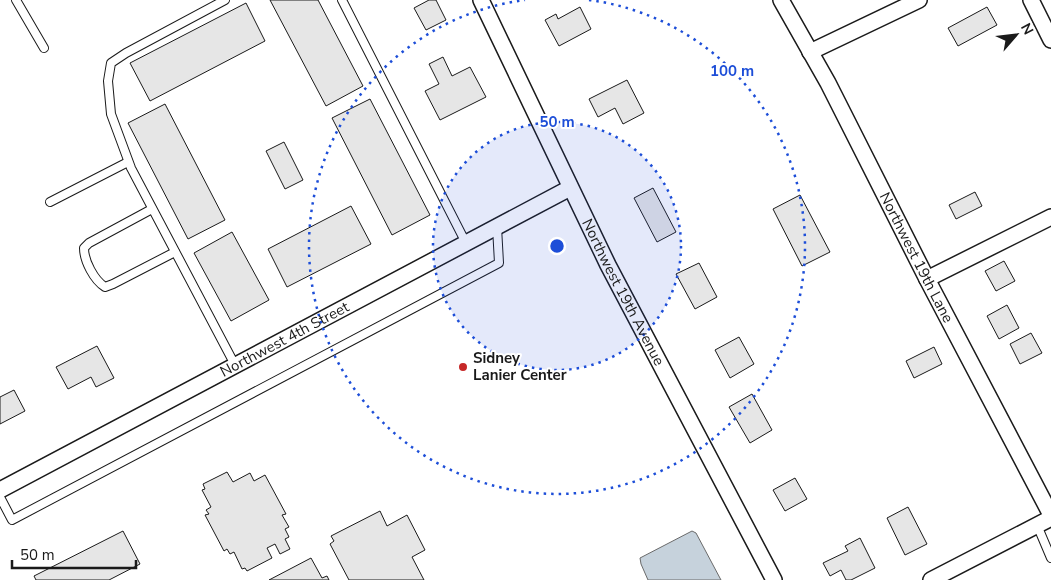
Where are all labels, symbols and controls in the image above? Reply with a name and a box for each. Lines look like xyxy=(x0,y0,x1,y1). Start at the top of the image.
north arrow xyxy=(991,10,1041,60)
text: N xyxy=(1016,20,1038,38)
text: 100 m xyxy=(710,61,754,81)
text: 50 m xyxy=(539,112,575,132)
street label: Northwest 19th Lane xyxy=(875,189,958,326)
street label: Northwest 19th Avenue xyxy=(577,215,669,369)
centre of rings xyxy=(548,237,566,255)
street label: Northwest 4th Street xyxy=(217,297,353,382)
place label: Sidney Lanier Center xyxy=(473,348,567,385)
marker: Sidney Lanier Center xyxy=(457,361,469,373)
scale bar xyxy=(12,538,136,570)
text: 50 m xyxy=(20,545,55,565)

